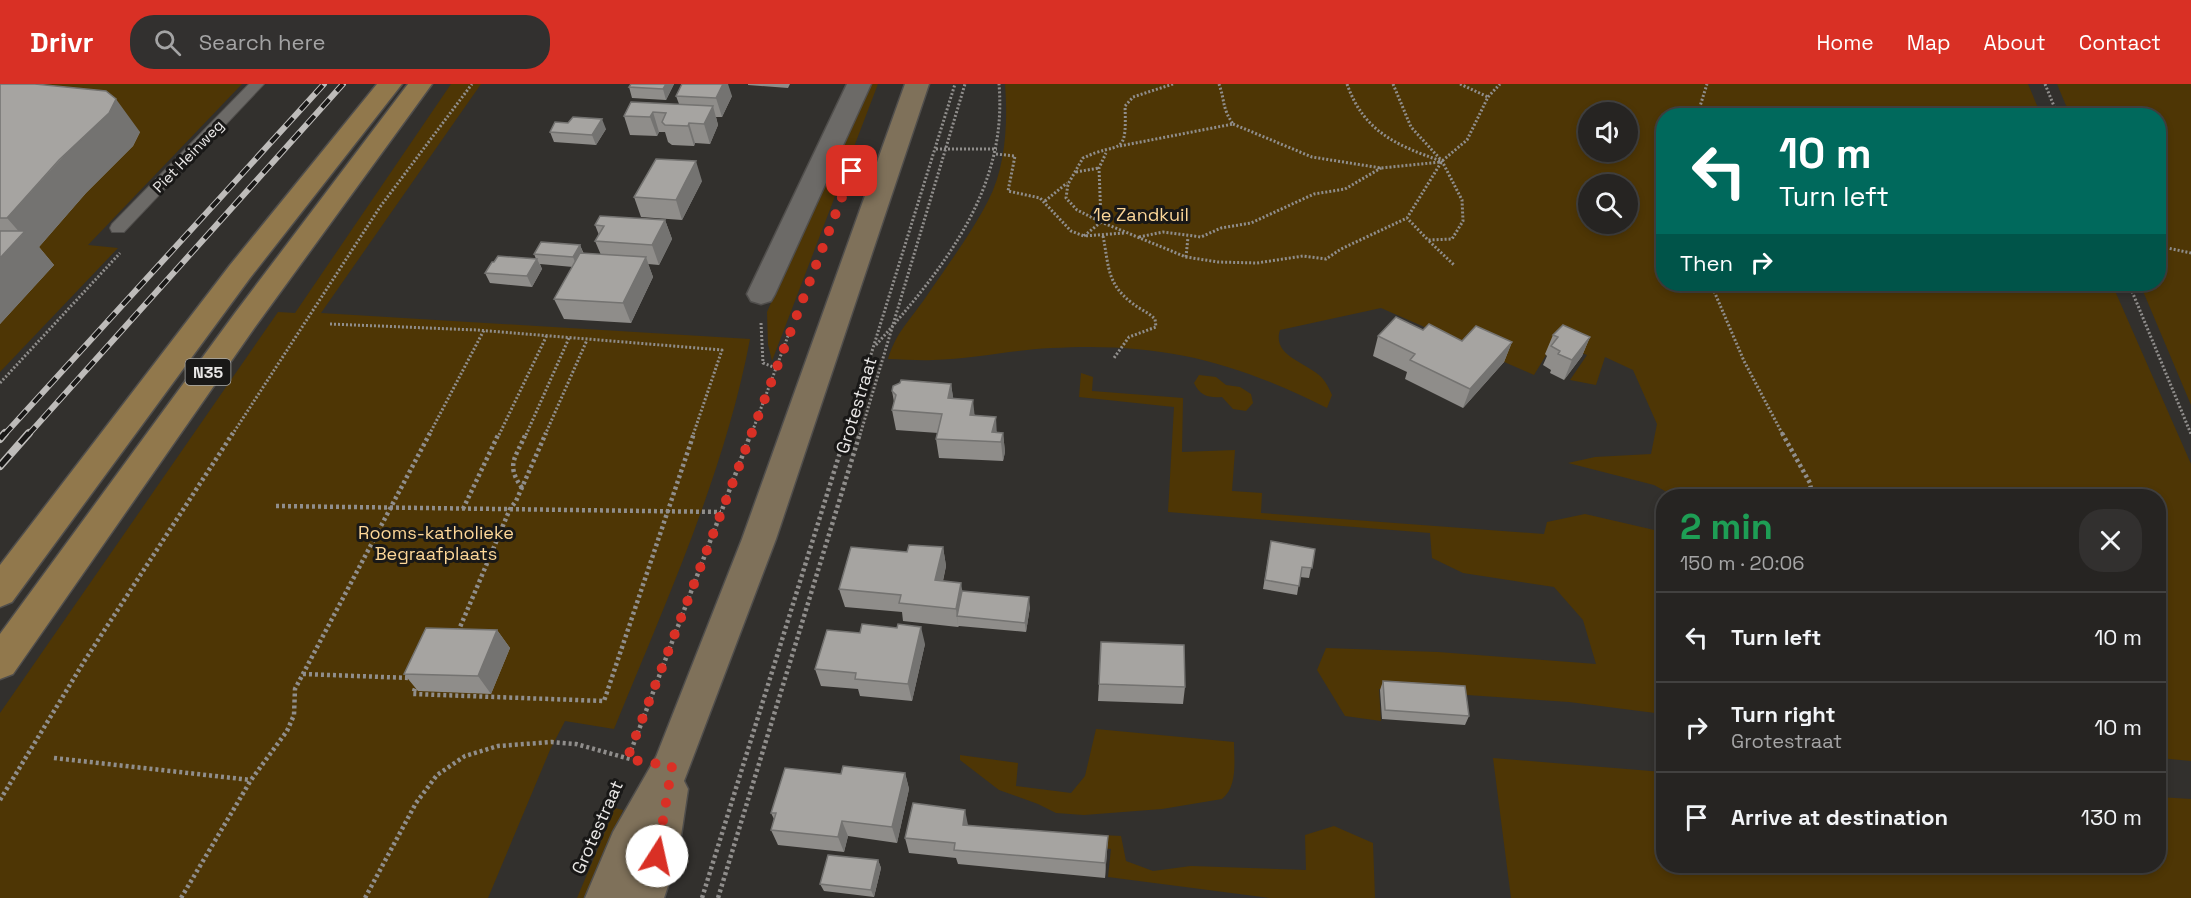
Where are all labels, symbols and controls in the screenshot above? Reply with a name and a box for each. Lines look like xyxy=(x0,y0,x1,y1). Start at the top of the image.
search box xyxy=(130,15,550,69)
text: Drivr xyxy=(30,24,94,60)
icon: search xyxy=(151,26,184,59)
text: Search here xyxy=(199,28,325,56)
text: Home xyxy=(1816,29,1874,56)
text: Map xyxy=(1907,29,1951,56)
text: About xyxy=(1984,29,2046,56)
text: Contact xyxy=(2079,29,2161,56)
map controls xyxy=(1578,102,1638,234)
button: sound xyxy=(1578,102,1638,162)
street label: Piet Heinweg xyxy=(149,116,227,196)
text: 10 m xyxy=(1779,127,1872,180)
icon: left xyxy=(1680,132,1758,210)
pin xyxy=(826,145,877,196)
icon: arrive xyxy=(835,154,868,187)
button: search xyxy=(1578,174,1638,234)
text: Turn left xyxy=(1779,179,1889,214)
park label: 1e Zandkuil xyxy=(1093,203,1189,226)
icon: right xyxy=(1745,246,1778,279)
text: Then xyxy=(1680,249,1733,277)
street label: Grotestraat xyxy=(830,354,882,456)
road number: N35 xyxy=(186,359,230,385)
text: 2 min xyxy=(1680,504,1773,550)
button: close xyxy=(2079,509,2142,572)
park label: Rooms-katholieke Begraafplaats xyxy=(358,521,514,565)
text: 150 m · 20:06 xyxy=(1680,550,1805,576)
icon: left xyxy=(1680,621,1713,654)
text: Turn left xyxy=(1731,623,1821,651)
text: 10 m xyxy=(2094,623,2142,651)
text: Turn right xyxy=(1731,700,1836,728)
icon: right xyxy=(1680,711,1713,744)
text: 10 m xyxy=(2094,713,2142,741)
text: Grotestraat xyxy=(1731,728,1842,754)
street label: Grotestraat xyxy=(566,777,628,877)
icon: arrive xyxy=(1680,801,1713,834)
text: Arrive at destination xyxy=(1731,803,1948,831)
text: 130 m xyxy=(2081,803,2142,831)
position arrow xyxy=(625,824,689,888)

